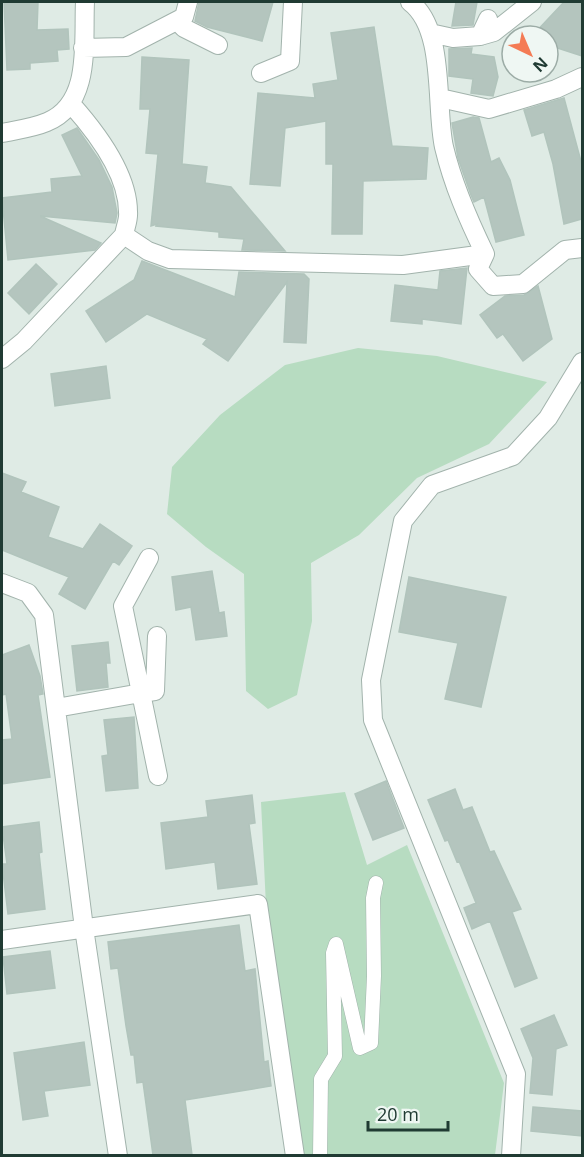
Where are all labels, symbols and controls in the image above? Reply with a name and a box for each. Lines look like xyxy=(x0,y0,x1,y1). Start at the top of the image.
north arrow xyxy=(500,24,560,84)
text: N xyxy=(528,52,553,77)
scale bar xyxy=(368,1094,448,1132)
text: 20 m xyxy=(377,1102,419,1126)

